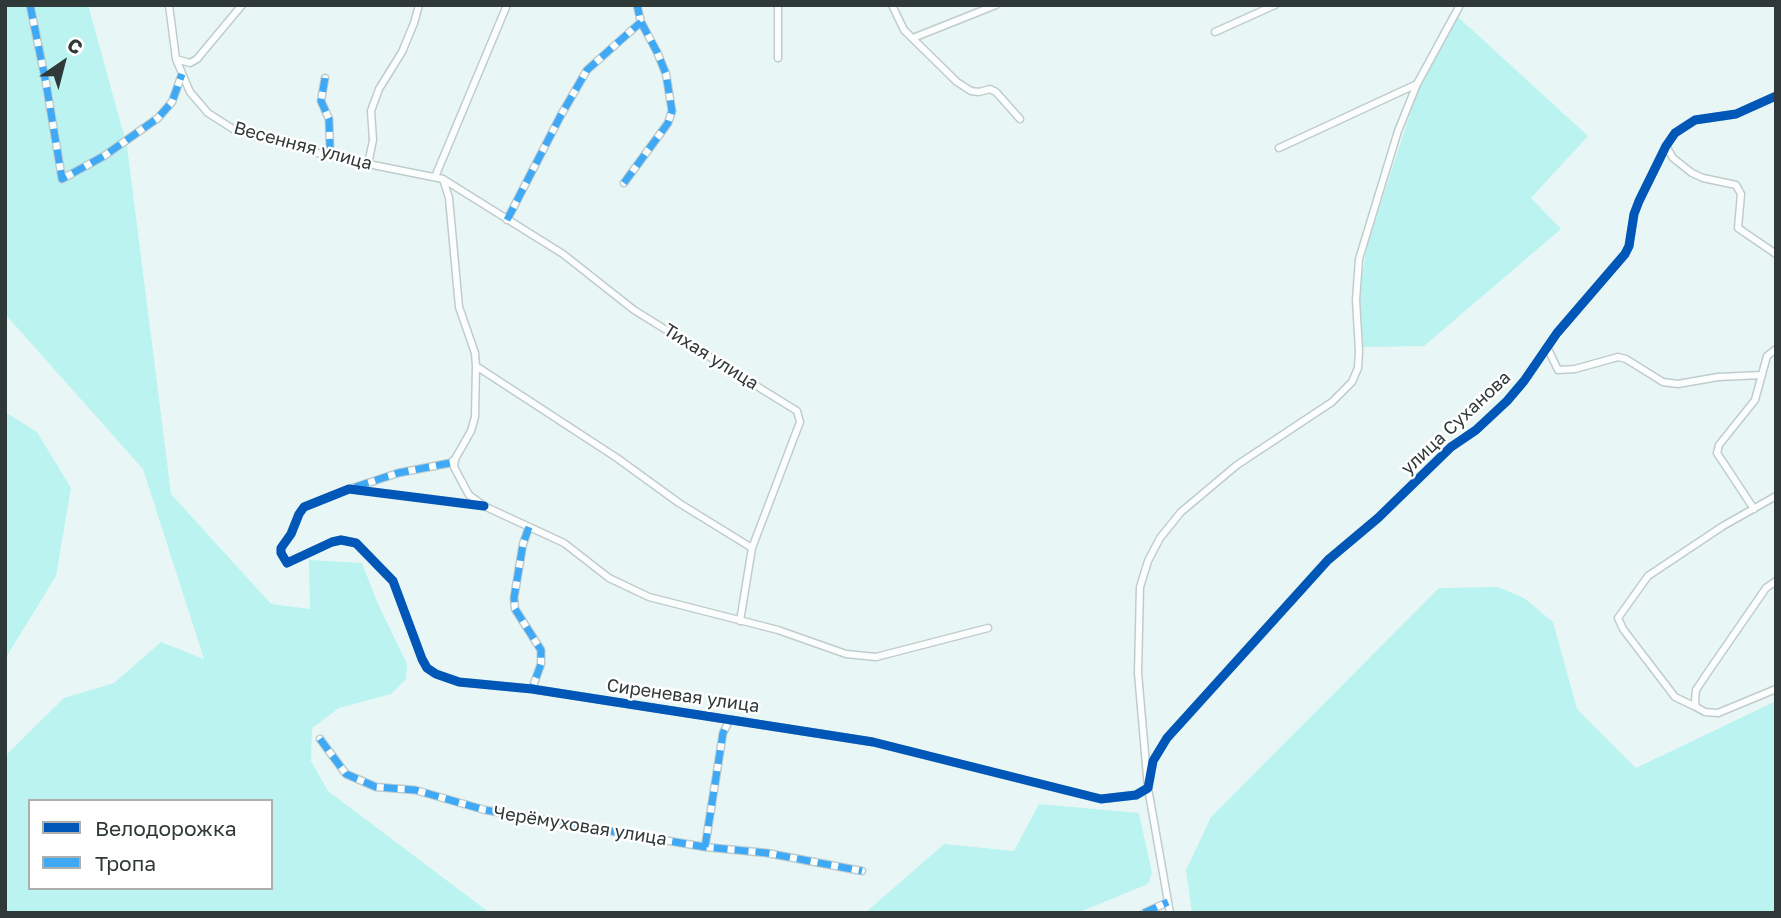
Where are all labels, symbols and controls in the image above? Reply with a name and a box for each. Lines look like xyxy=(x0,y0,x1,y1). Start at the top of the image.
north arrow xyxy=(28,28,98,98)
text: С xyxy=(63,32,87,59)
street label: Весенняя улица xyxy=(231,117,375,175)
street label: Тихая улица xyxy=(660,319,762,395)
street label: улица Суханова xyxy=(1397,367,1515,479)
street label: Сиреневая улица xyxy=(605,675,761,717)
legend xyxy=(28,799,273,890)
street label: Черёмуховая улица xyxy=(492,802,668,850)
text: Велодорожка xyxy=(95,815,237,841)
text: Тропа xyxy=(95,850,156,876)

